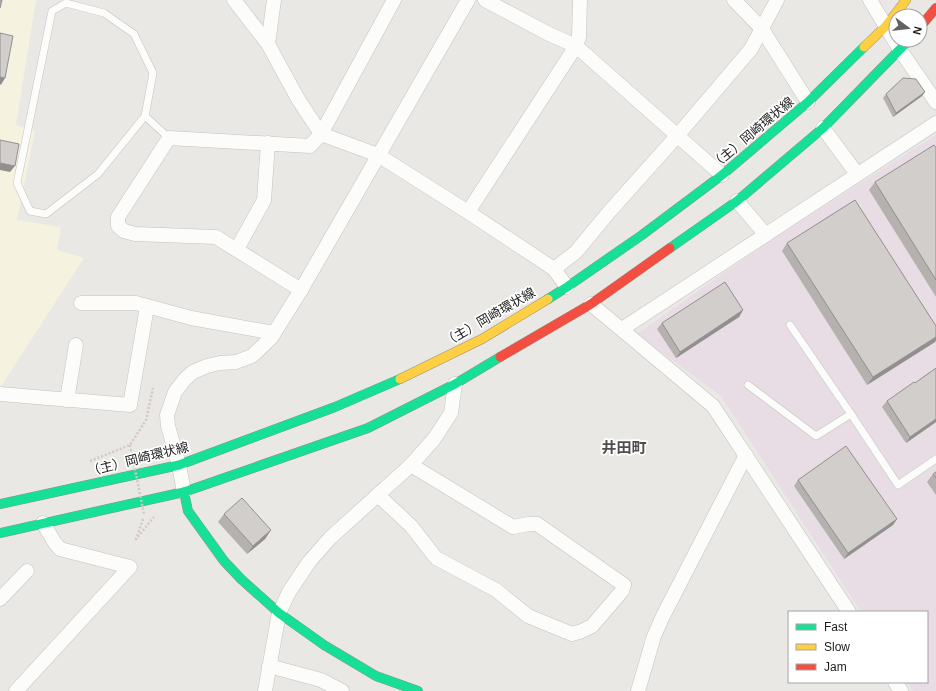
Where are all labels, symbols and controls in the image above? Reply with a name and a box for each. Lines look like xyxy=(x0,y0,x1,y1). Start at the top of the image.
north arrow xyxy=(888,8,928,48)
text: N xyxy=(911,25,924,36)
street label: （主）岡崎環状線 xyxy=(707,94,797,172)
street label: （主）岡崎環状線 xyxy=(440,285,538,349)
street label: （主）岡崎環状線 xyxy=(86,439,190,479)
district label: 井田町 xyxy=(601,439,647,456)
legend xyxy=(788,611,928,683)
text: Fast xyxy=(824,620,848,634)
text: Slow xyxy=(824,640,850,654)
text: Jam xyxy=(824,660,847,674)

